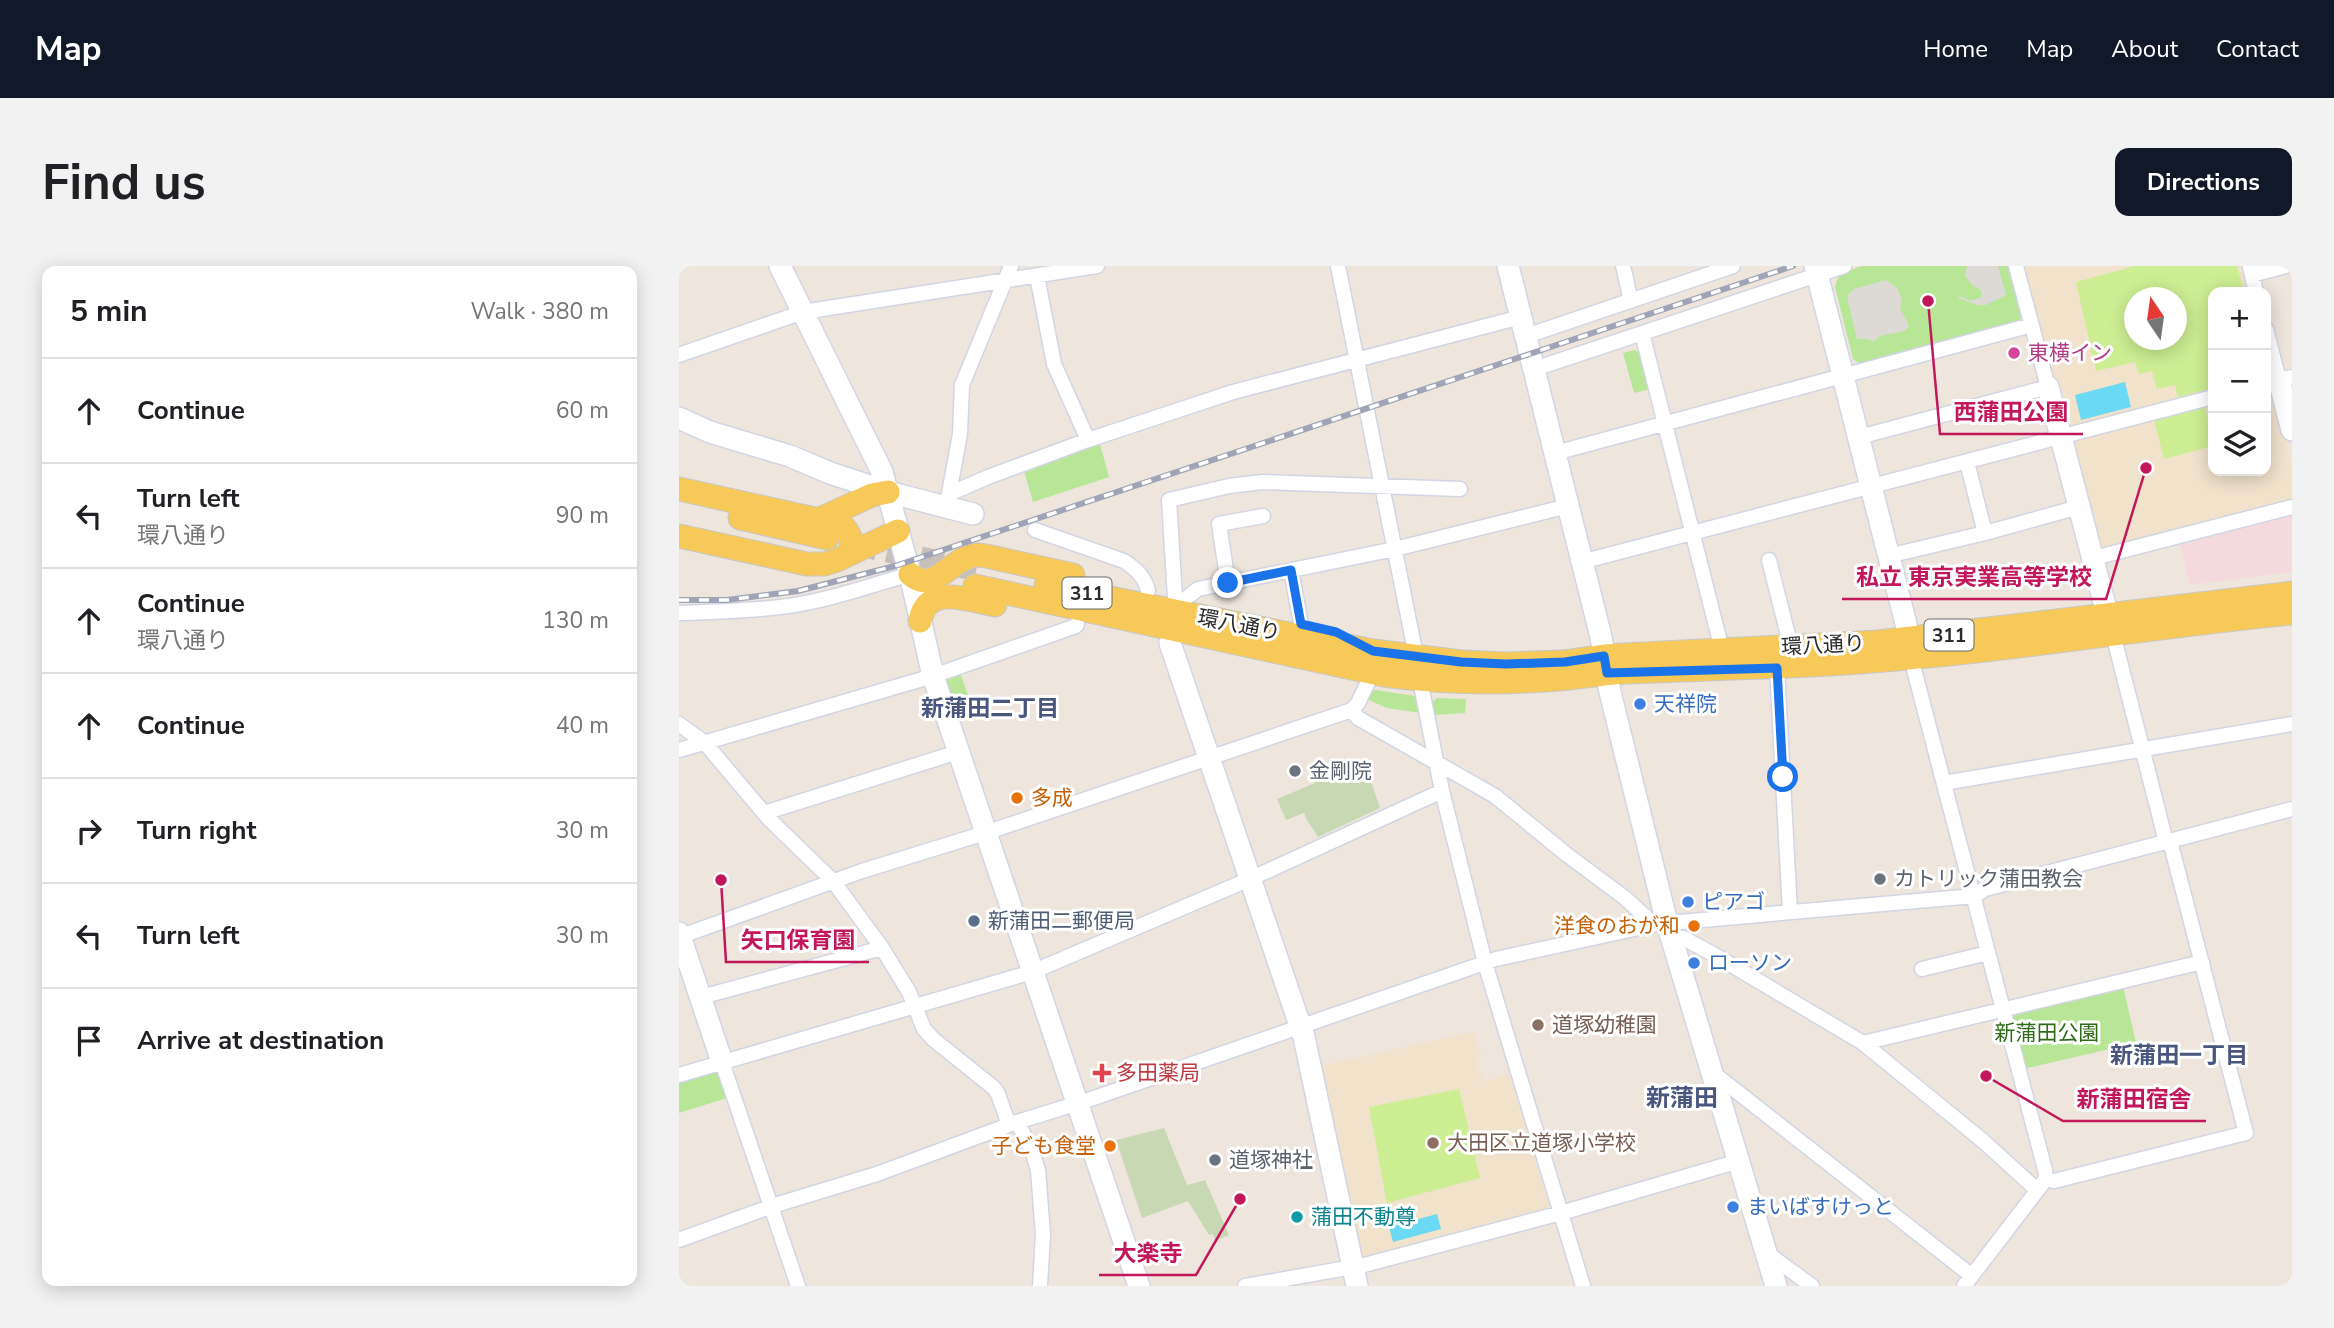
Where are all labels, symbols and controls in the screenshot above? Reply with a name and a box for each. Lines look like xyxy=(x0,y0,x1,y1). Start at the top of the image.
text: Map xyxy=(35,27,102,72)
text: Home xyxy=(1923,33,1988,65)
text: Map xyxy=(2026,33,2073,65)
text: About xyxy=(2111,33,2178,65)
text: Contact xyxy=(2216,33,2299,65)
button: Directions xyxy=(2115,148,2292,216)
text: Find us xyxy=(42,149,206,216)
north arrow xyxy=(2124,287,2187,350)
map controls xyxy=(2208,287,2271,476)
button: + xyxy=(2208,287,2271,350)
text: 5 min xyxy=(70,291,148,332)
text: Walk · 380 m xyxy=(470,296,609,327)
place label: 東横イン xyxy=(2028,339,2112,367)
marker: 東横イン xyxy=(2006,345,2022,361)
button: − xyxy=(2208,350,2271,413)
callout: 西蒲田公園 xyxy=(1940,390,2083,434)
icon: ahead xyxy=(70,392,108,430)
text: Continue xyxy=(137,393,245,428)
text: 60 m xyxy=(556,395,609,426)
text: 西蒲田公園 xyxy=(1954,397,2069,428)
button: layers xyxy=(2208,413,2271,476)
text: Turn left xyxy=(137,481,240,516)
icon: left xyxy=(70,497,108,535)
text: 90 m xyxy=(556,500,609,531)
text: 環八通り xyxy=(137,520,229,551)
callout: 私立 東京実業高等学校 xyxy=(1842,555,2106,599)
text: 私立 東京実業高等学校 xyxy=(1856,562,2092,593)
route end xyxy=(1212,567,1243,598)
road number: 311 xyxy=(1063,578,1111,608)
text: Continue xyxy=(137,586,245,621)
icon: ahead xyxy=(70,602,108,640)
street label: 環八通り xyxy=(1195,603,1283,647)
text: 130 m xyxy=(542,605,609,636)
road number: 311 xyxy=(1925,620,1973,650)
text: 環八通り xyxy=(137,625,229,656)
street label: 環八通り xyxy=(1780,629,1866,661)
place label: 天祥院 xyxy=(1654,690,1717,718)
district label: 新蒲田二丁目 xyxy=(921,693,1059,724)
marker: 天祥院 xyxy=(1632,696,1648,712)
icon: ahead xyxy=(70,707,108,745)
text: Continue xyxy=(137,708,245,743)
text: 40 m xyxy=(556,710,609,741)
place label: 金剛院 xyxy=(1309,757,1372,785)
route start xyxy=(1767,761,1798,792)
marker: 金剛院 xyxy=(1287,763,1303,779)
place label: 多成 xyxy=(1031,784,1073,812)
marker: 多成 xyxy=(1009,790,1025,806)
icon: right xyxy=(70,812,108,850)
text: Turn right xyxy=(137,813,256,848)
text: 30 m xyxy=(556,815,609,846)
place label: カトリック蒲田教会 xyxy=(1894,865,2083,893)
marker: カトリック蒲田教会 xyxy=(1872,871,1888,887)
place label: ピアゴ xyxy=(1702,888,1765,916)
marker: ピアゴ xyxy=(1680,894,1696,910)
place label: 新蒲田二郵便局 xyxy=(988,907,1135,935)
place label: 洋食のおが和 xyxy=(1554,912,1680,940)
marker: 新蒲田二郵便局 xyxy=(966,913,982,929)
icon: left xyxy=(70,917,108,955)
text: Turn left xyxy=(137,918,240,953)
callout: 矢口保育園 xyxy=(726,918,869,962)
marker: 洋食のおが和 xyxy=(1686,918,1702,934)
text: 30 m xyxy=(556,920,609,951)
text: 矢口保育園 xyxy=(741,925,856,956)
place label: ローソン xyxy=(1708,949,1792,977)
marker: ローソン xyxy=(1686,955,1702,971)
place label: 道塚幼稚園 xyxy=(1552,1011,1657,1039)
marker: 道塚幼稚園 xyxy=(1530,1017,1546,1033)
park label: 新蒲田公園 xyxy=(1995,1019,2100,1047)
icon: arrive xyxy=(70,1022,108,1060)
text: Arrive at destination xyxy=(137,1023,384,1058)
district label: 新蒲田一丁目 xyxy=(2110,1040,2248,1071)
place label: 多田薬局 xyxy=(1116,1059,1200,1087)
marker: 多田薬局 xyxy=(1094,1065,1110,1081)
callout: 新蒲田宿舎 xyxy=(2063,1077,2206,1121)
district label: 新蒲田 xyxy=(1646,1082,1718,1114)
text: 新蒲田宿舎 xyxy=(2077,1084,2192,1115)
place label: 大田区立道塚小学校 xyxy=(1447,1129,1636,1157)
place label: 子ども食堂 xyxy=(991,1132,1096,1160)
marker: 大田区立道塚小学校 xyxy=(1425,1135,1441,1151)
marker: 子ども食堂 xyxy=(1102,1138,1118,1154)
place label: 道塚神社 xyxy=(1229,1146,1313,1174)
marker: 道塚神社 xyxy=(1207,1152,1223,1168)
place label: まいばすけっと xyxy=(1747,1193,1894,1221)
marker: まいばすけっと xyxy=(1725,1199,1741,1215)
place label: 蒲田不動尊 xyxy=(1311,1203,1416,1231)
marker: 蒲田不動尊 xyxy=(1289,1209,1305,1225)
callout: 大楽寺 xyxy=(1099,1231,1196,1275)
text: 大楽寺 xyxy=(1114,1238,1183,1269)

